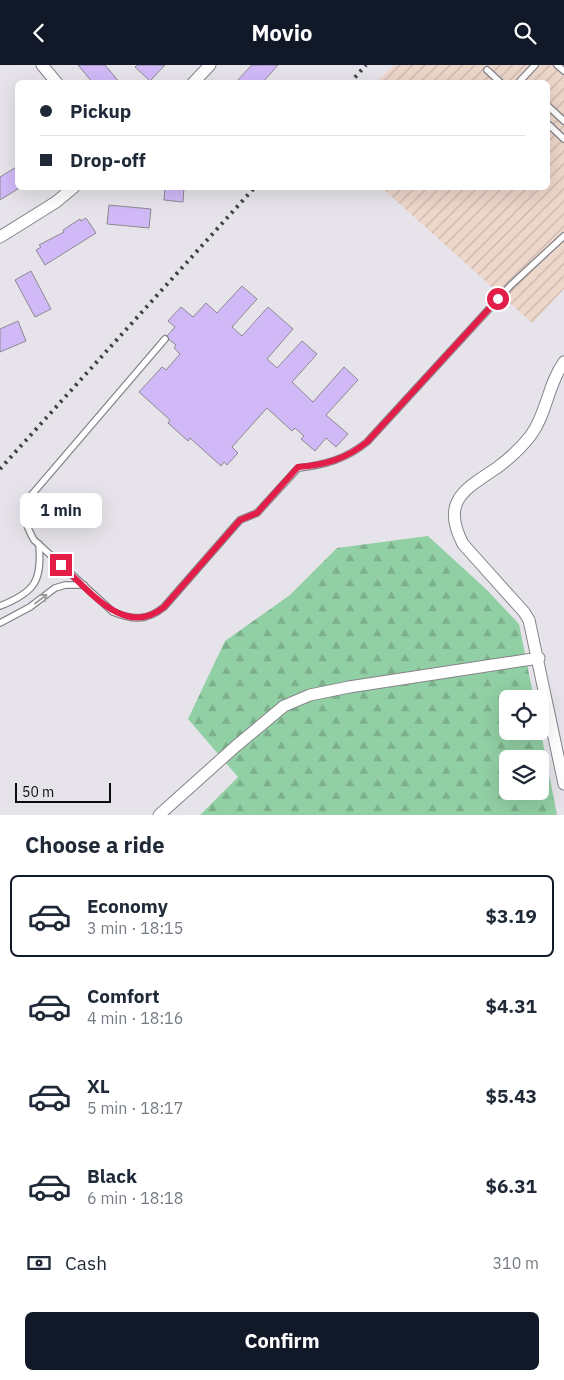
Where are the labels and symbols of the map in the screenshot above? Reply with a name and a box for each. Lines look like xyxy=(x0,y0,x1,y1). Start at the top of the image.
route start xyxy=(487,288,509,310)
callout: 1 min xyxy=(20,493,102,527)
route end xyxy=(50,554,72,576)
one-way arrow xyxy=(34,593,47,604)
scale bar xyxy=(15,780,111,803)

